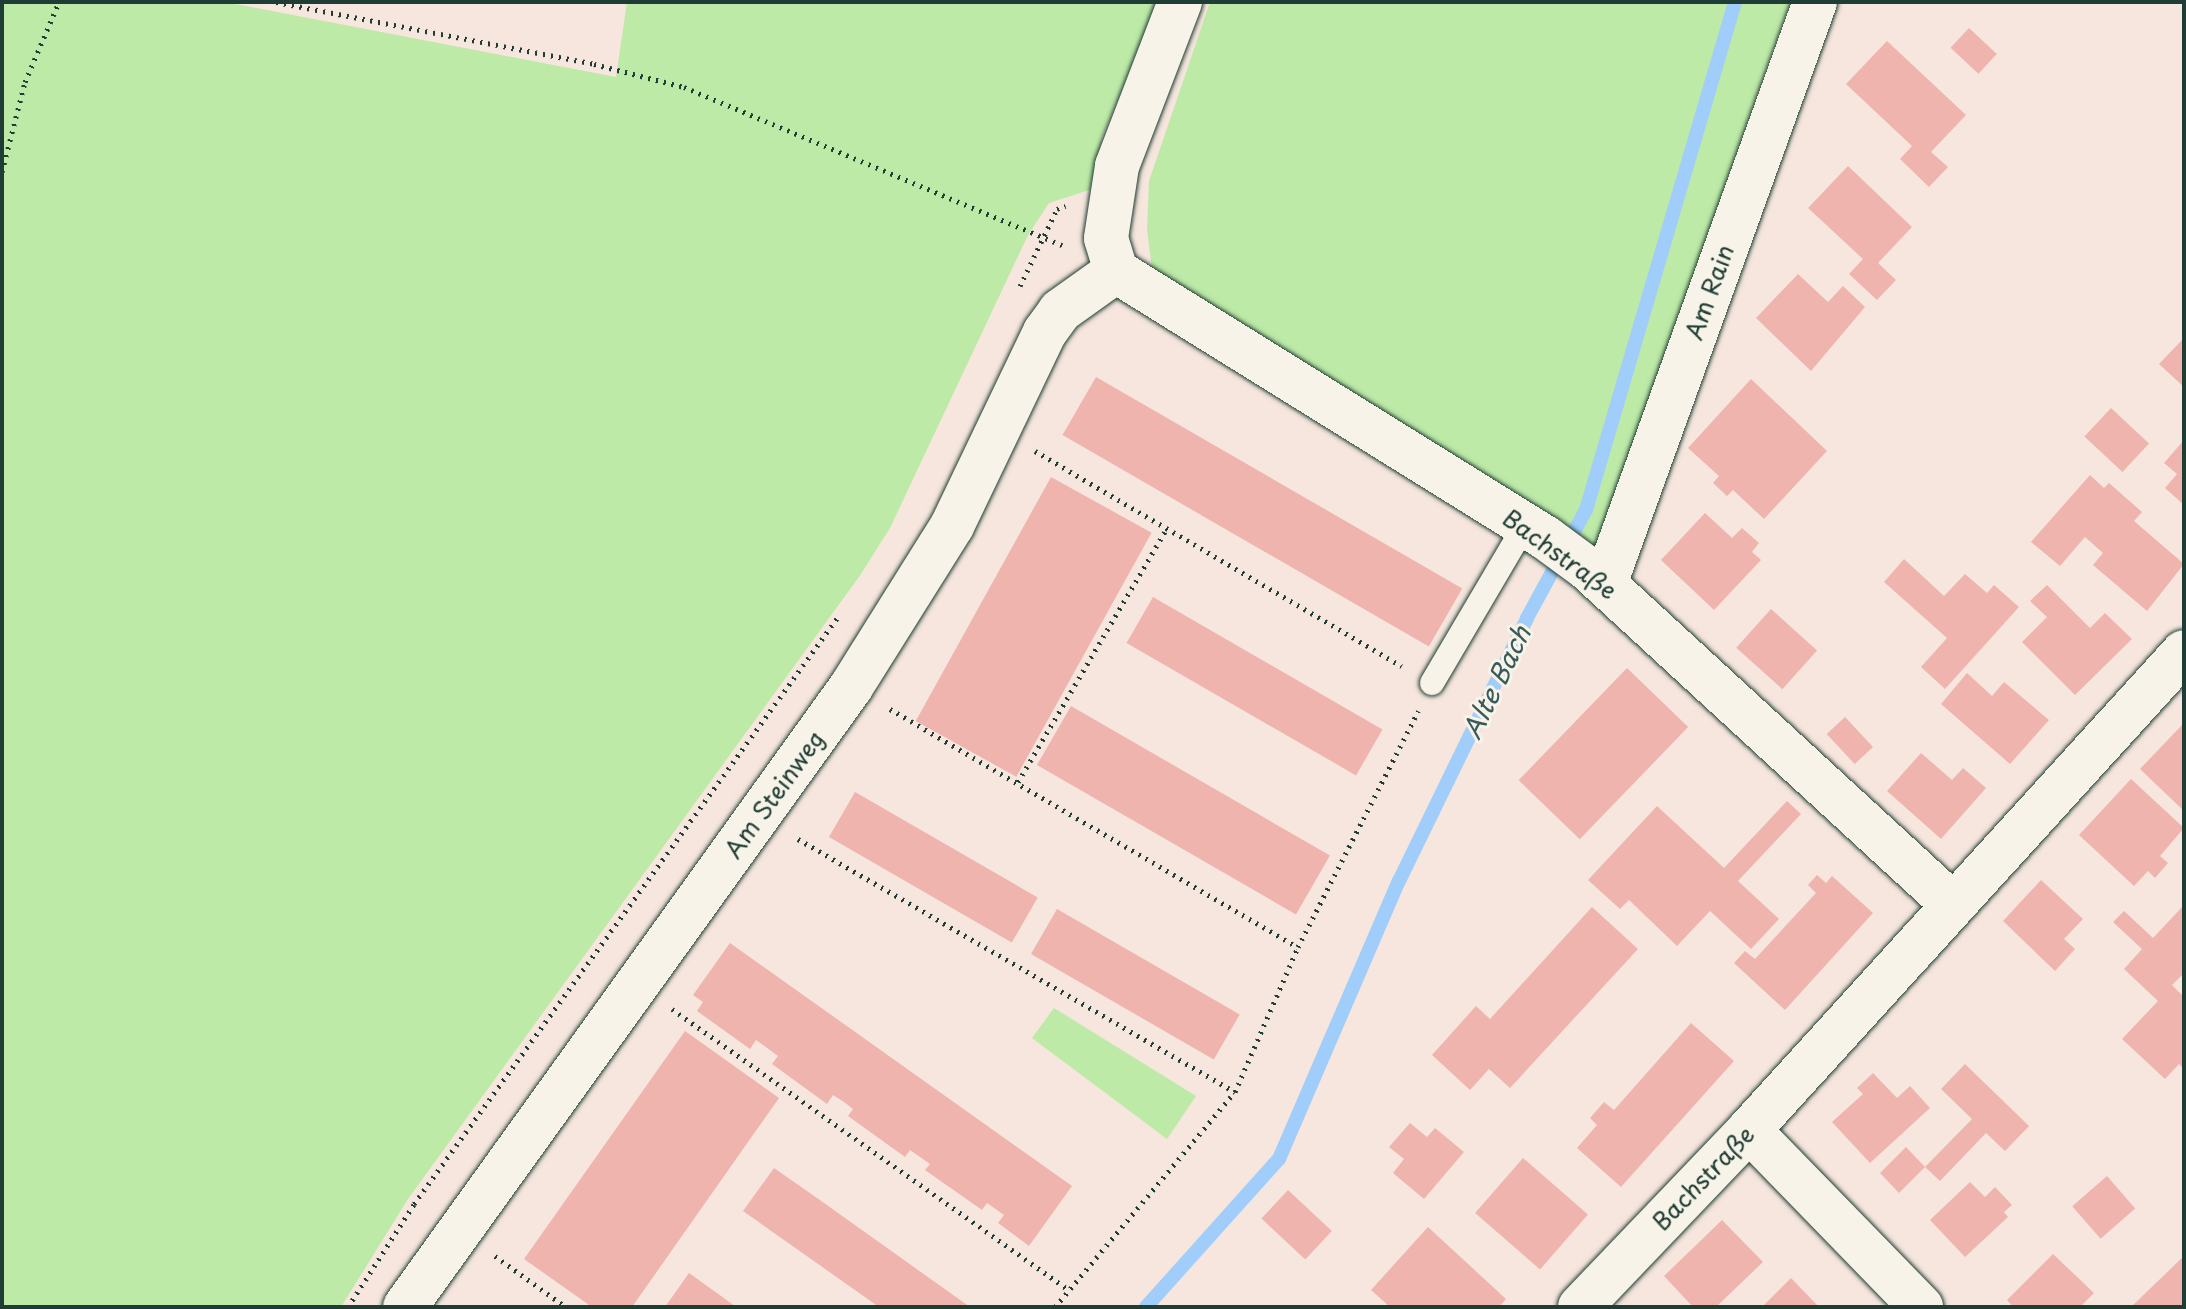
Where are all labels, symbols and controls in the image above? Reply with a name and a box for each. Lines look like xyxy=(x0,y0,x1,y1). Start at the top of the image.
street label: Am Rain xyxy=(1678,240,1740,344)
street label: Bachstraße xyxy=(1497,503,1623,605)
water label: Alte Bach xyxy=(1455,620,1537,744)
street label: Am Steinweg xyxy=(718,724,830,864)
street label: Bachstraße xyxy=(1646,1120,1760,1236)

